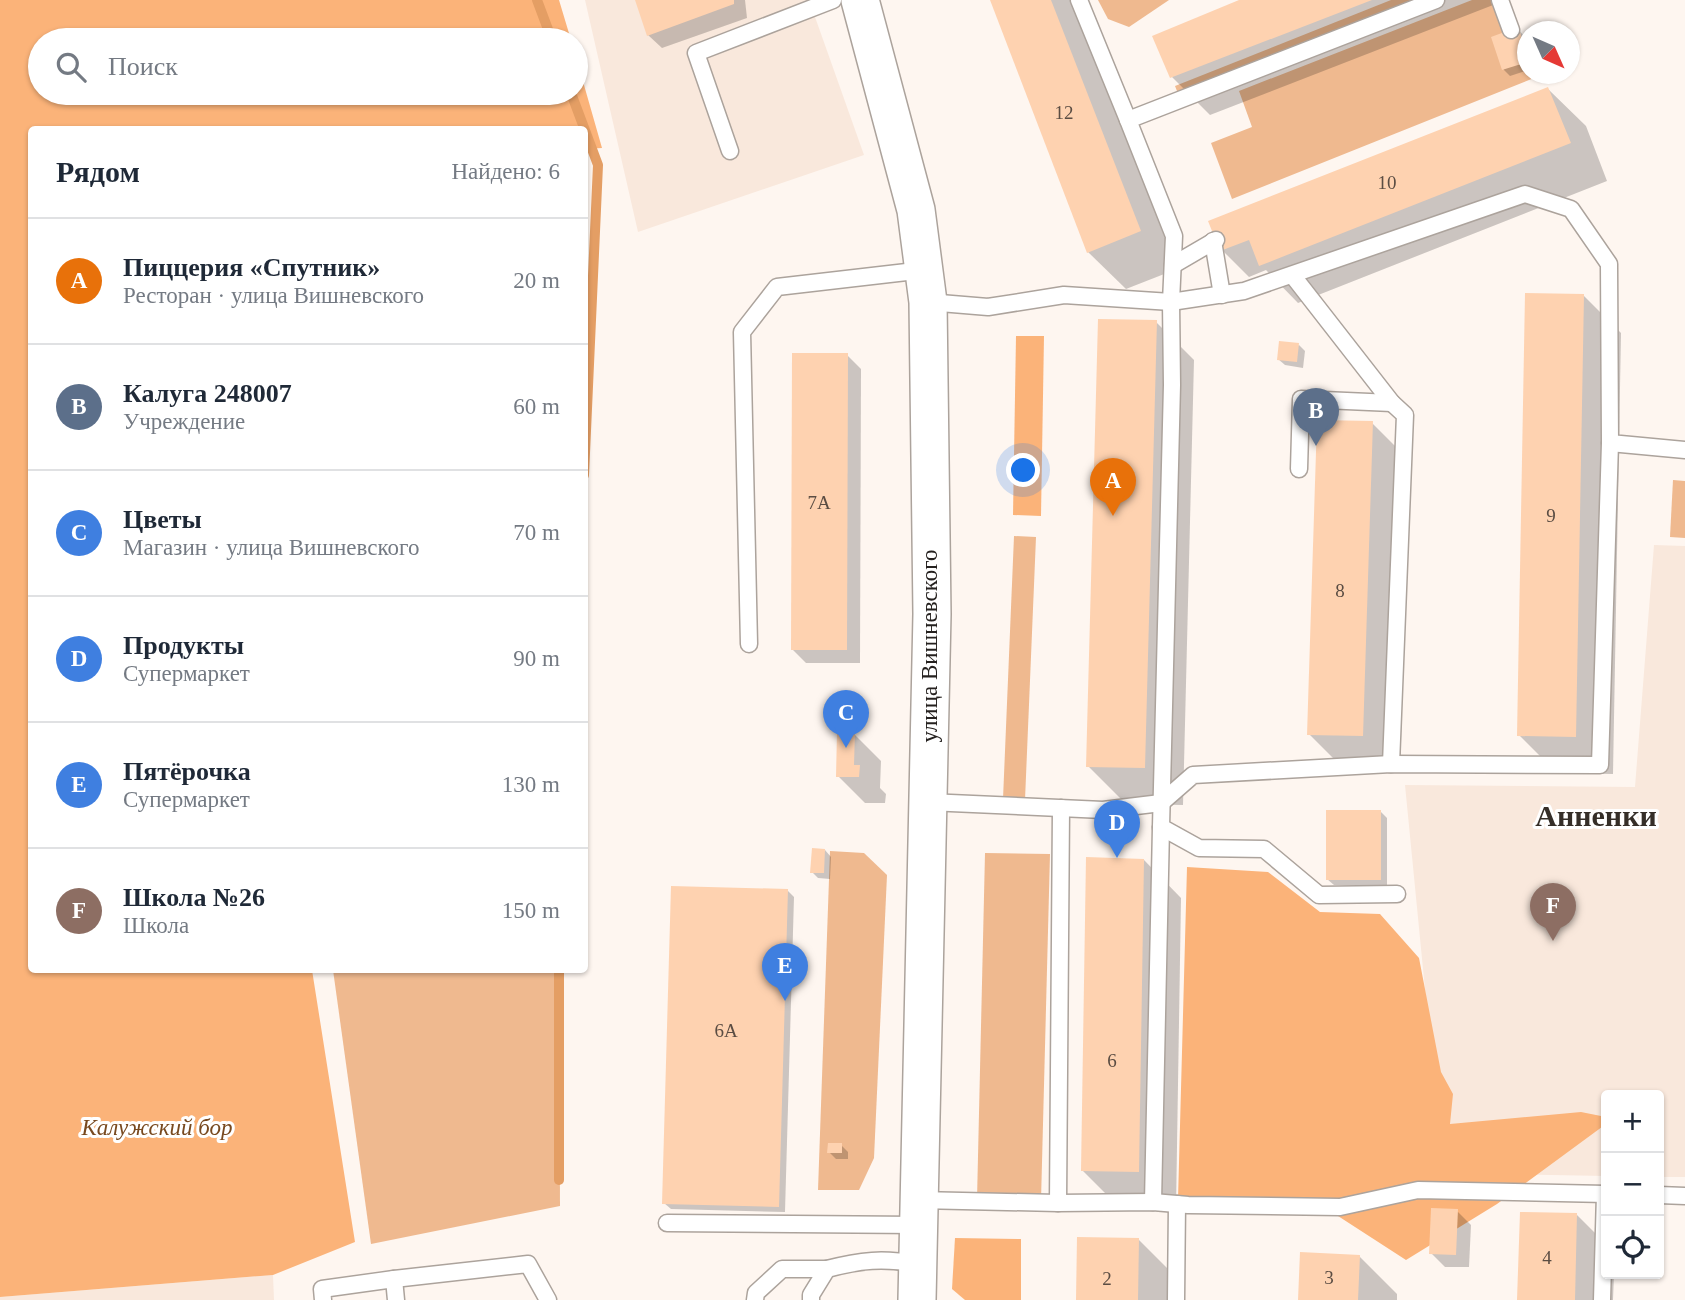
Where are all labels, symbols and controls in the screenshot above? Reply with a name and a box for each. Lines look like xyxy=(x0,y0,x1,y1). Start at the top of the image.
north arrow xyxy=(1517,21,1580,84)
search box xyxy=(28,28,588,105)
icon: search xyxy=(52,48,90,86)
text: Поиск xyxy=(108,52,178,81)
house number: 12 xyxy=(1055,102,1074,123)
text: Рядом xyxy=(56,155,140,188)
text: Найдено: 6 xyxy=(452,159,560,184)
house number: 10 xyxy=(1378,172,1397,193)
text: Пиццерия «Спутник» xyxy=(123,253,380,282)
text: A xyxy=(71,268,87,293)
text: 20 m xyxy=(513,268,560,293)
text: Ресторан · улица Вишневского xyxy=(123,283,424,308)
text: Калуга 248007 xyxy=(123,379,292,408)
pin: B xyxy=(1293,388,1339,446)
text: B xyxy=(71,394,87,419)
text: 60 m xyxy=(513,394,560,419)
text: Учреждение xyxy=(123,409,245,434)
your location xyxy=(1006,453,1040,487)
pin: A xyxy=(1090,458,1136,516)
house number: 7А xyxy=(807,492,831,513)
text: Цветы xyxy=(123,505,202,534)
house number: 9 xyxy=(1546,505,1556,526)
text: C xyxy=(71,520,87,545)
text: 70 m xyxy=(513,520,560,545)
text: Магазин · улица Вишневского xyxy=(123,535,419,560)
street label: улица Вишневского xyxy=(917,549,942,743)
house number: 8 xyxy=(1335,580,1345,601)
text: Продукты xyxy=(123,631,244,660)
text: D xyxy=(71,646,87,671)
text: 90 m xyxy=(513,646,560,671)
text: Супермаркет xyxy=(123,661,250,686)
pin: C xyxy=(823,690,869,748)
text: Пятёрочка xyxy=(123,757,251,786)
text: E xyxy=(71,772,87,797)
text: 130 m xyxy=(502,772,560,797)
text: Супермаркет xyxy=(123,787,250,812)
district label: Анненки xyxy=(1535,799,1657,832)
pin: D xyxy=(1094,800,1140,858)
text: Школа №26 xyxy=(123,883,265,912)
pin: F xyxy=(1530,883,1576,941)
text: F xyxy=(72,898,86,923)
text: 150 m xyxy=(502,898,560,923)
text: Школа xyxy=(123,913,189,938)
pin: E xyxy=(762,943,808,1001)
house number: 6А xyxy=(714,1020,738,1041)
house number: 6 xyxy=(1107,1050,1117,1071)
map controls xyxy=(1601,1090,1664,1279)
button: + xyxy=(1601,1090,1664,1153)
park label: Калужский бор xyxy=(81,1115,232,1140)
button: − xyxy=(1601,1153,1664,1216)
button: locate xyxy=(1601,1216,1664,1279)
house number: 4 xyxy=(1542,1247,1552,1268)
house number: 3 xyxy=(1324,1267,1334,1288)
house number: 2 xyxy=(1102,1268,1112,1289)

